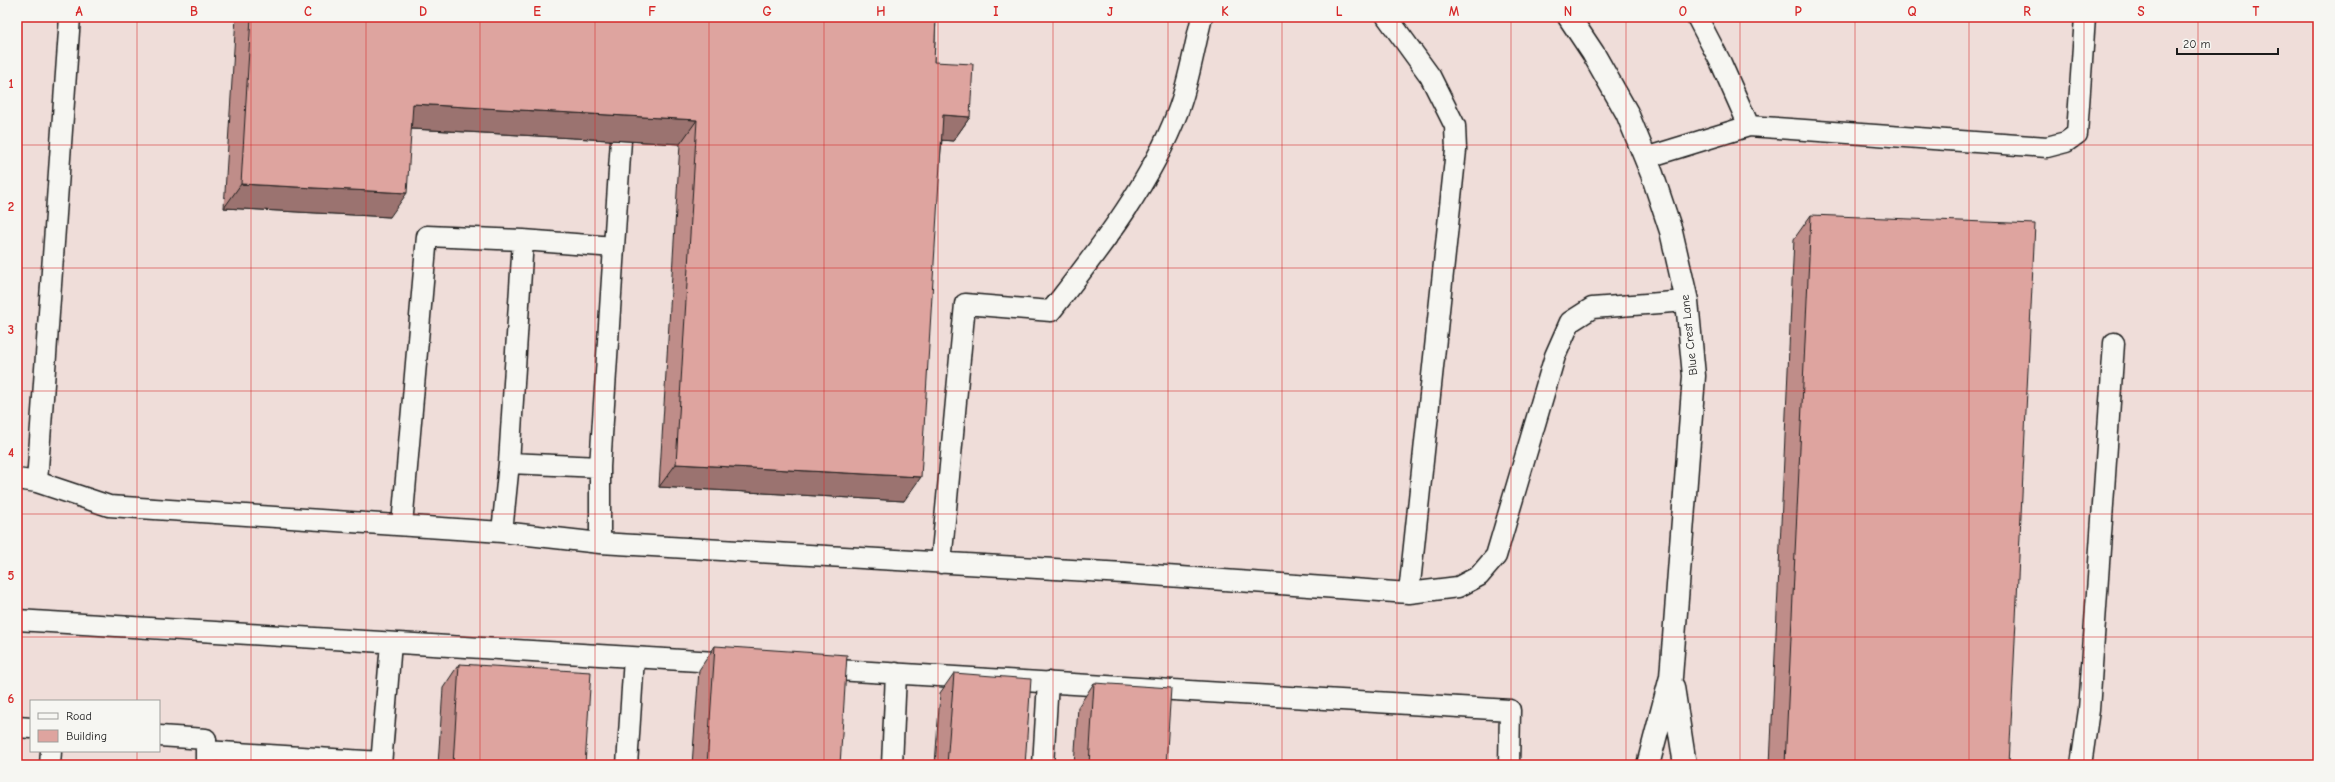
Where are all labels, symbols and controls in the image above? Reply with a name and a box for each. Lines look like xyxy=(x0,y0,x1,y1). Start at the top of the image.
text: A xyxy=(75,4,83,19)
text: B xyxy=(190,4,198,19)
text: C xyxy=(304,4,312,19)
text: D xyxy=(419,4,427,19)
text: E xyxy=(533,4,541,19)
text: F xyxy=(648,4,656,19)
text: G xyxy=(762,4,772,19)
text: H xyxy=(876,4,886,19)
text: I xyxy=(993,4,999,19)
text: J xyxy=(1107,4,1113,19)
text: K xyxy=(1221,4,1229,19)
text: L xyxy=(1336,4,1343,19)
text: M xyxy=(1449,4,1460,19)
text: N xyxy=(1564,4,1572,19)
text: O xyxy=(1679,4,1687,19)
text: P xyxy=(1794,4,1802,19)
text: Q xyxy=(1907,4,1917,19)
text: R xyxy=(2023,4,2031,19)
text: S xyxy=(2137,4,2145,19)
text: T xyxy=(2253,4,2260,19)
scale bar xyxy=(2177,30,2278,56)
text: 20 m xyxy=(2183,37,2211,51)
text: 1 xyxy=(8,76,14,91)
text: 2 xyxy=(8,199,14,214)
street label: Blue Crest Lane xyxy=(1678,294,1700,376)
text: 3 xyxy=(8,322,14,337)
text: 4 xyxy=(8,445,14,460)
text: 5 xyxy=(8,568,15,583)
text: 6 xyxy=(8,691,15,706)
legend xyxy=(30,700,160,752)
text: Road xyxy=(66,709,92,723)
text: Building xyxy=(66,729,107,743)

